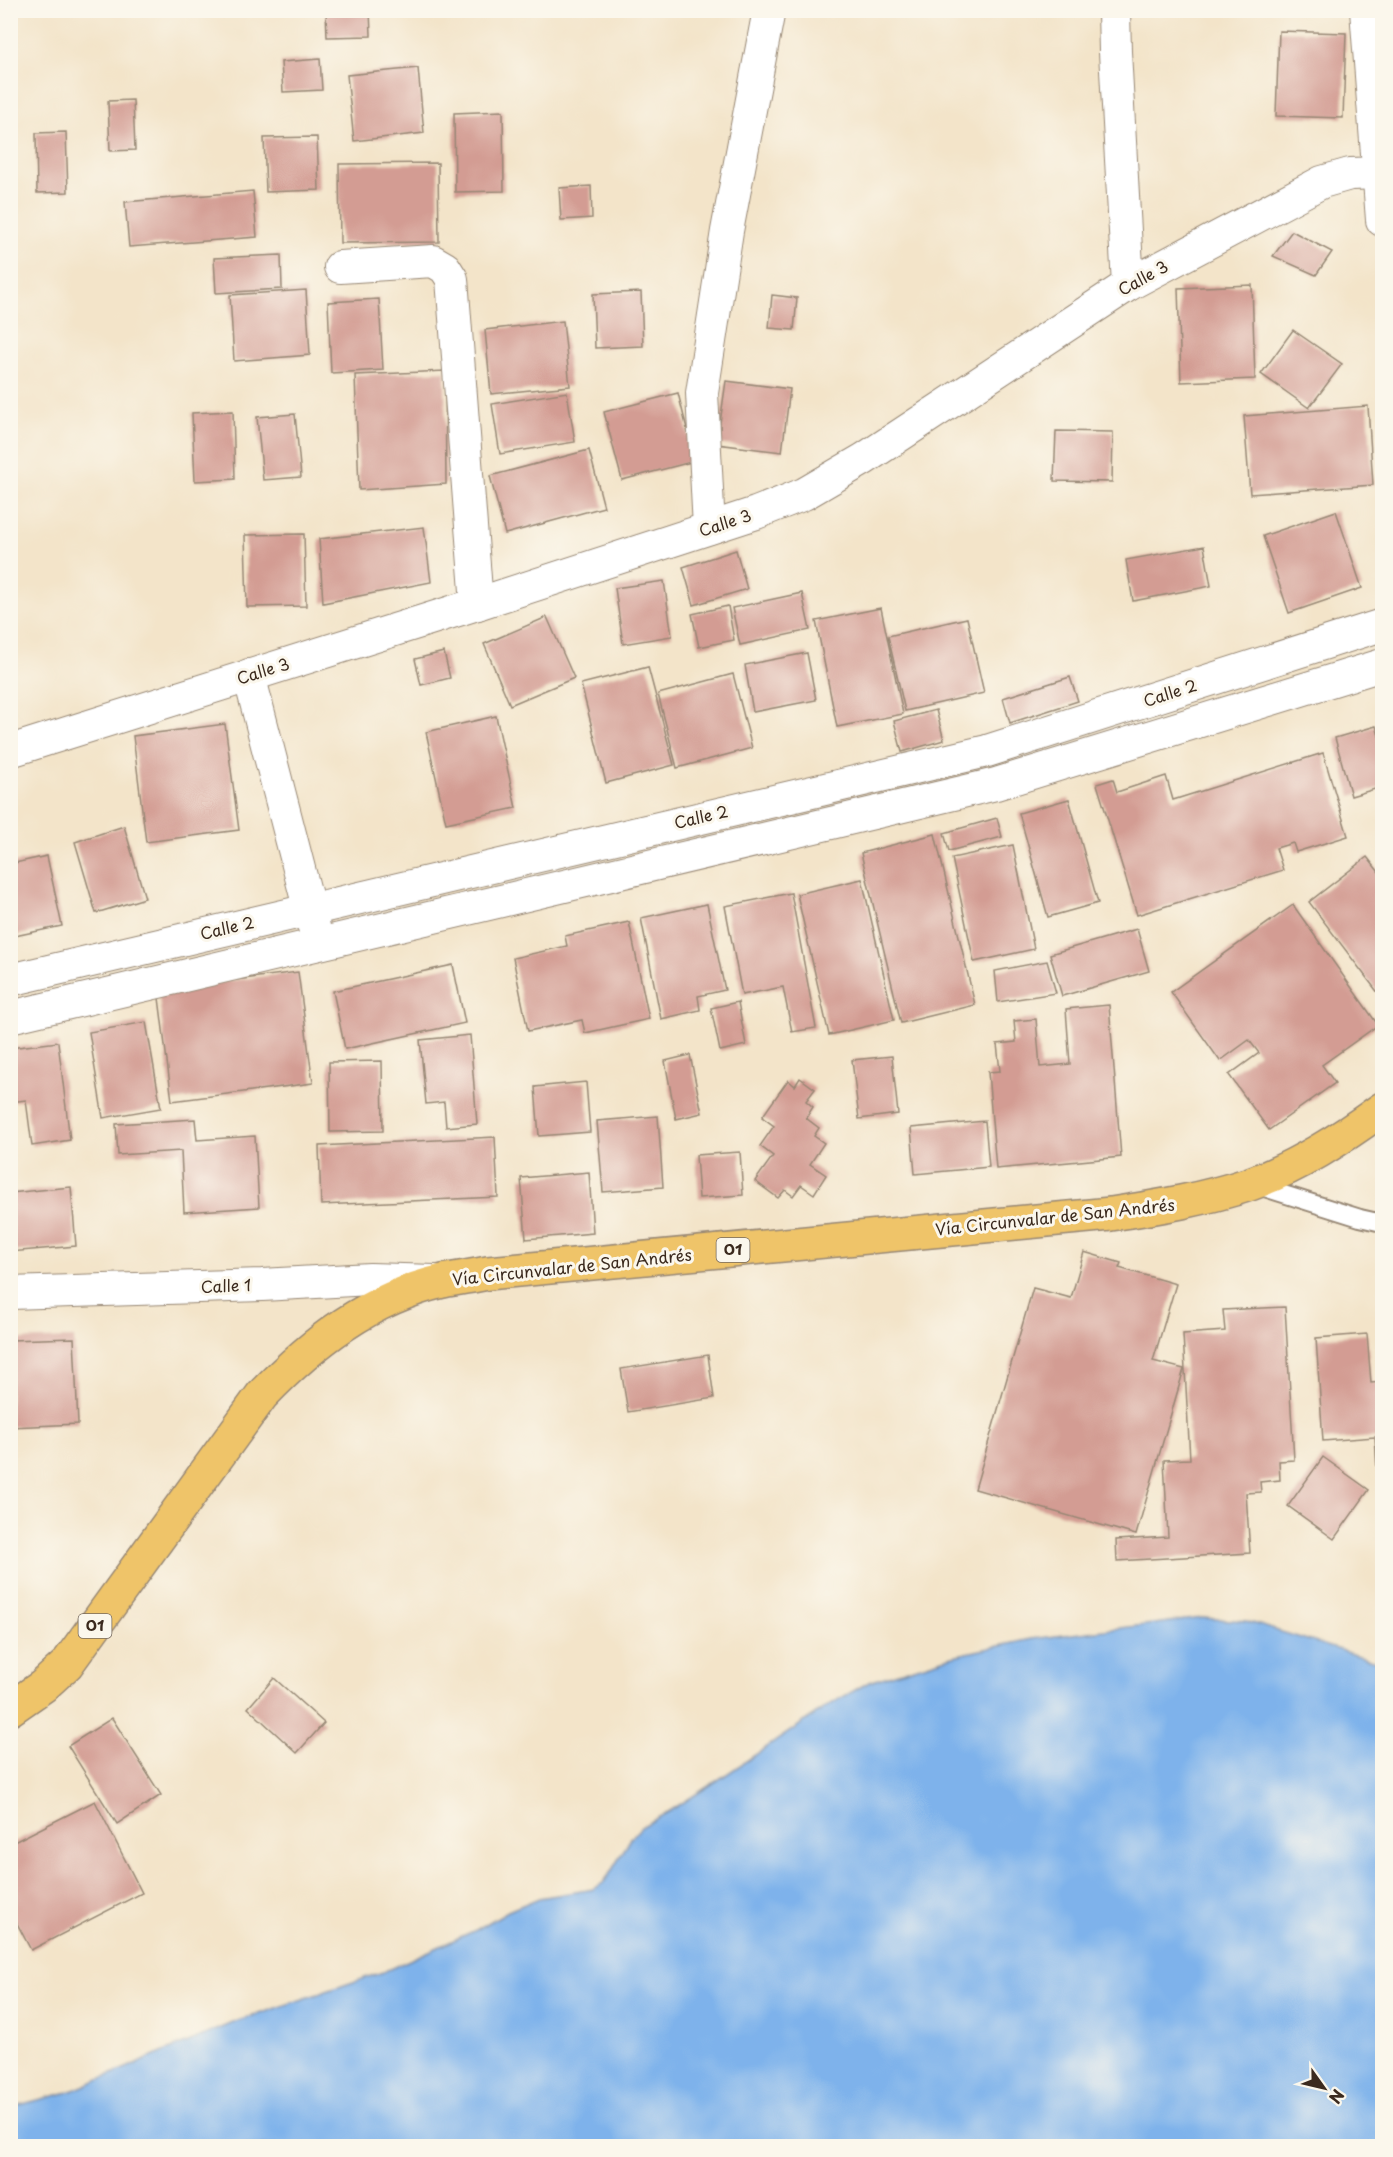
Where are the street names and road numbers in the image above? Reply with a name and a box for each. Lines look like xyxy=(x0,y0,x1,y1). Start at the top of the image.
street label: Calle 3 xyxy=(1113,254,1172,301)
street label: Calle 3 xyxy=(695,502,754,542)
street label: Calle 3 xyxy=(233,651,292,689)
street label: Calle 2 xyxy=(1140,672,1199,712)
street label: Calle 2 xyxy=(671,798,730,834)
street label: Calle 2 xyxy=(197,909,256,945)
street label: Vía Circunvalar de San Andrés xyxy=(934,1192,1176,1241)
road number: 01 xyxy=(716,1238,750,1262)
street label: Vía Circunvalar de San Andrés xyxy=(451,1242,693,1291)
street label: Calle 1 xyxy=(200,1272,252,1298)
road number: 01 xyxy=(78,1614,112,1638)

